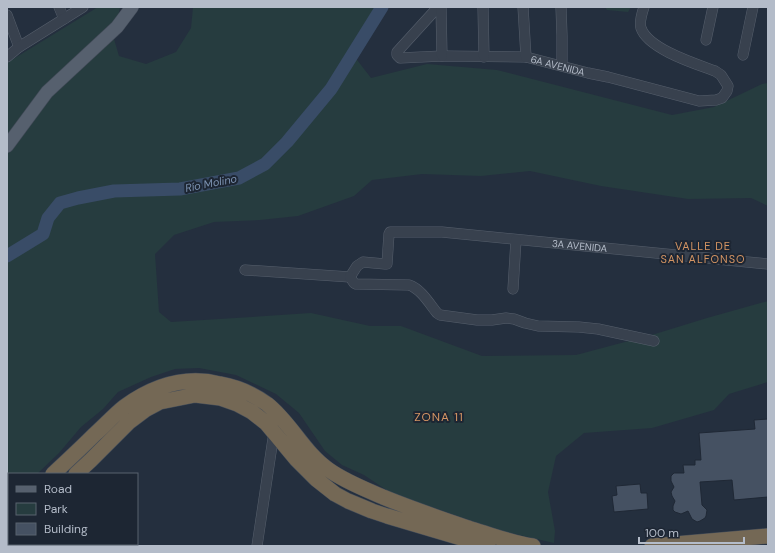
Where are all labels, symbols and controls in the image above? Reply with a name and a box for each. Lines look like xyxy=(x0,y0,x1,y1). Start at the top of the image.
street label: 6A AVENIDA xyxy=(529,52,587,79)
water label: Río Molino xyxy=(184,171,239,195)
street label: 3A AVENIDA xyxy=(552,236,608,255)
district label: VALLE DE SAN ALFONSO xyxy=(660,239,746,266)
district label: ZONA 11 xyxy=(414,409,464,425)
legend xyxy=(8,473,138,545)
text: Road xyxy=(44,481,72,497)
text: Park xyxy=(44,501,68,517)
scale bar xyxy=(639,519,744,545)
text: Building xyxy=(44,521,88,537)
text: 100 m xyxy=(645,525,679,541)

